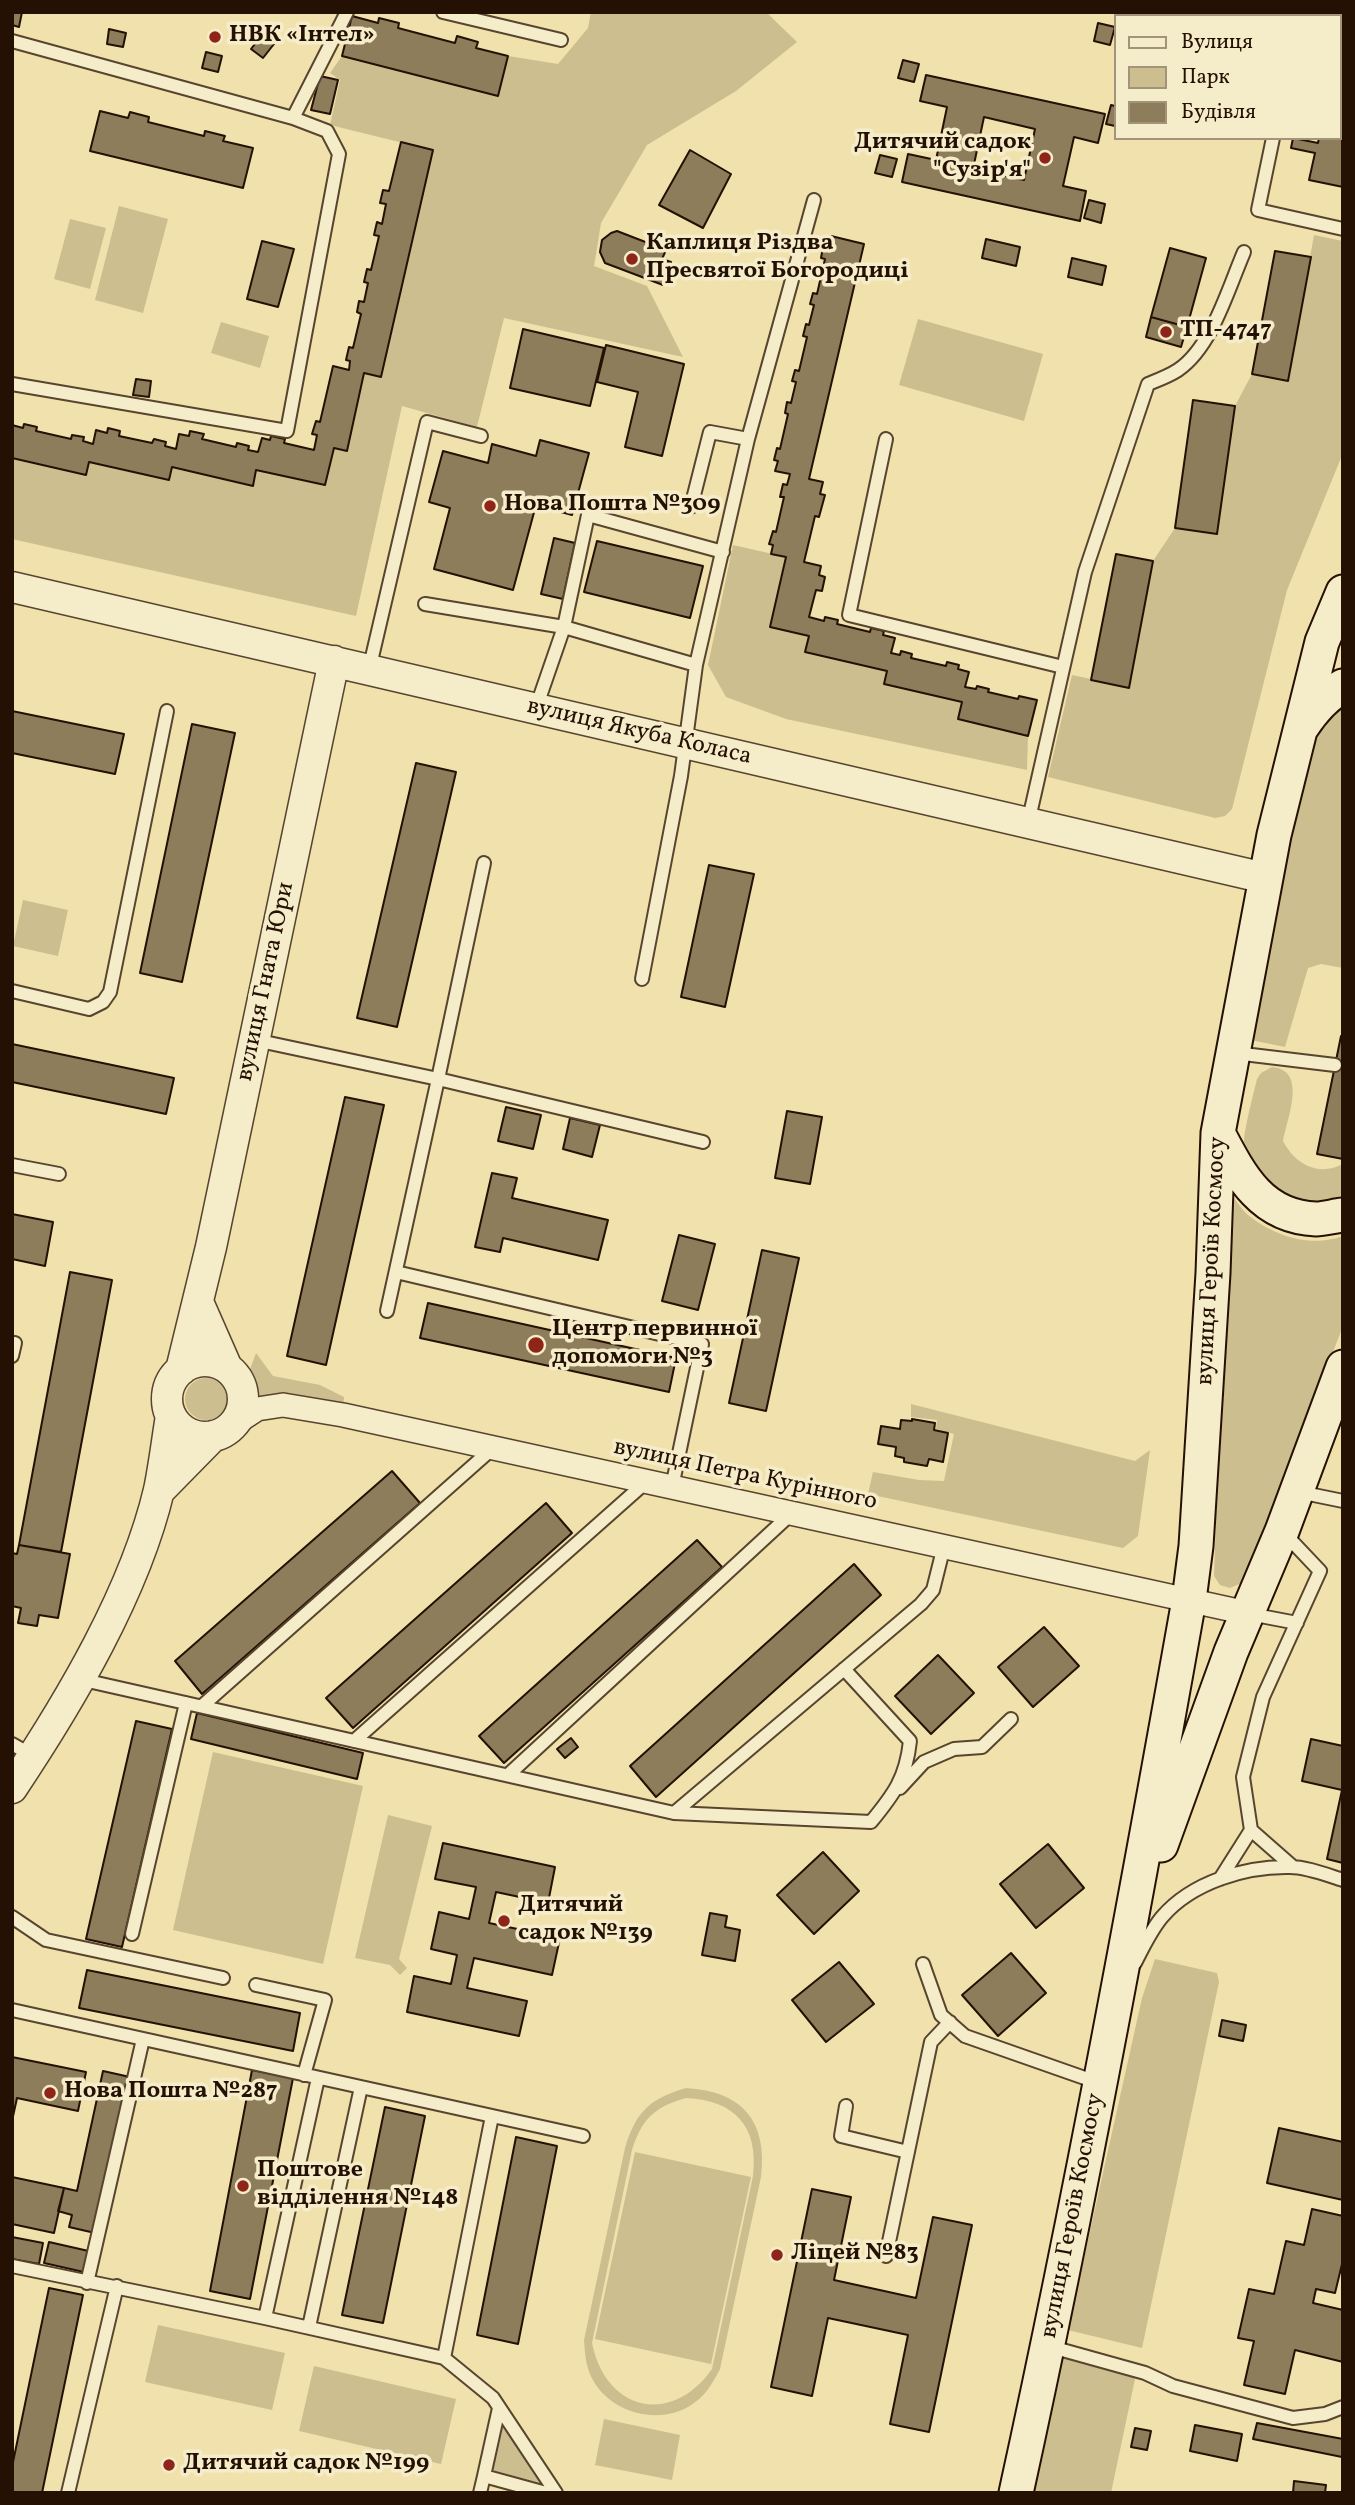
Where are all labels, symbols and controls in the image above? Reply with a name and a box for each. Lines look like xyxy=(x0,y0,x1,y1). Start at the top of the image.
legend xyxy=(1114,14,1341,140)
place label: НВК «Інтел» xyxy=(229,23,375,51)
text: Вулиця xyxy=(1181,28,1253,57)
marker: НВК «Інтел» xyxy=(207,29,223,45)
text: Парк xyxy=(1181,63,1230,92)
text: Будівля xyxy=(1181,98,1256,127)
place label: Дитячий садок "Сузір'я" xyxy=(854,130,1031,186)
marker: Дитячий садок "Сузір'я" xyxy=(1037,150,1053,166)
place label: Каплиця Різдва Пресвятої Богородиці xyxy=(646,231,909,287)
marker: Каплиця Різдва Пресвятої Богородиці xyxy=(624,251,640,267)
place label: ТП-4747 xyxy=(1180,318,1272,346)
marker: ТП-4747 xyxy=(1158,324,1174,340)
place label: Нова Пошта №309 xyxy=(504,492,720,520)
marker: Нова Пошта №309 xyxy=(482,498,498,514)
street label: вулиця Якуба Коласа xyxy=(524,693,754,773)
street label: вулиця Гната Юри xyxy=(232,880,302,1084)
street label: вулиця Героїв Космосу xyxy=(1192,1136,1234,1386)
place label: Центр первинної допомоги №3 xyxy=(552,1317,758,1373)
marker: Центр первинної допомоги №3 xyxy=(526,1335,546,1355)
street label: вулиця Петра Курінного xyxy=(611,1434,879,1518)
place label: Дитячий садок №139 xyxy=(518,1893,653,1949)
marker: Дитячий садок №139 xyxy=(496,1913,512,1929)
place label: Нова Пошта №287 xyxy=(64,2079,277,2107)
marker: Нова Пошта №287 xyxy=(42,2085,58,2101)
street label: вулиця Героїв Космосу xyxy=(1036,2091,1112,2341)
place label: Поштове відділення №148 xyxy=(257,2158,458,2214)
marker: Поштове відділення №148 xyxy=(235,2178,251,2194)
place label: Ліцей №83 xyxy=(791,2241,919,2269)
marker: Ліцей №83 xyxy=(769,2247,785,2263)
place label: Дитячий садок №199 xyxy=(183,2451,429,2479)
marker: Дитячий садок №199 xyxy=(161,2457,177,2473)

